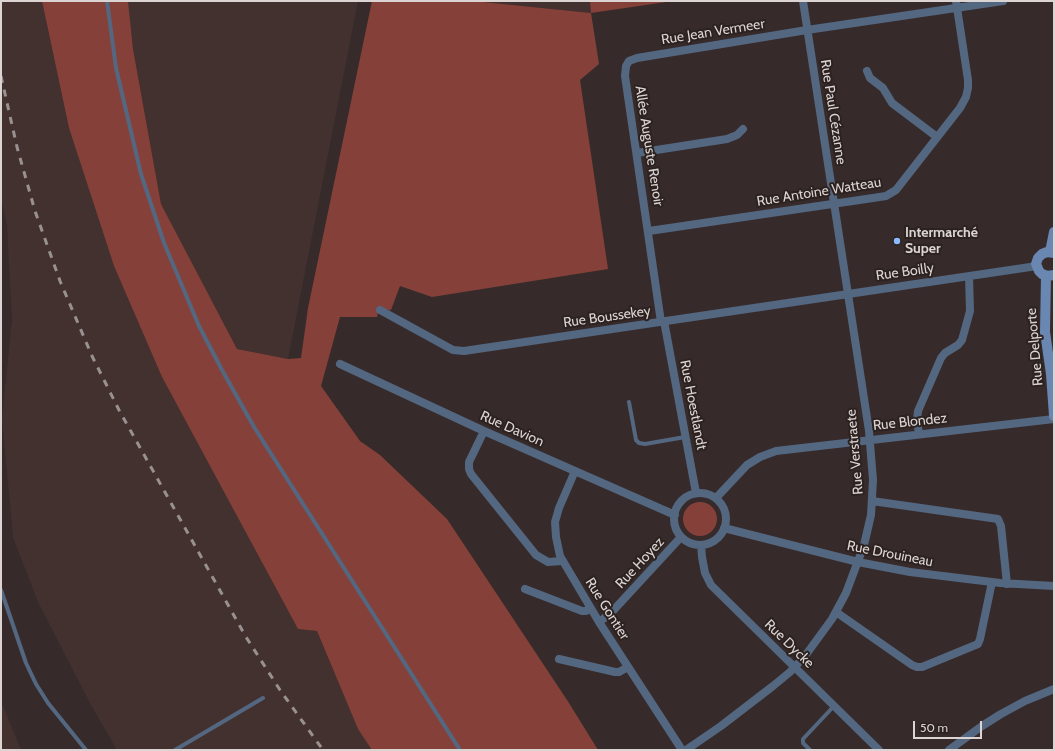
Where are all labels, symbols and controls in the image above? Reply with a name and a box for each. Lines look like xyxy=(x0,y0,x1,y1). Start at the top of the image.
street label: Rue Jean Vermeer xyxy=(660,16,766,48)
street label: Rue Paul Cézanne xyxy=(816,58,850,166)
street label: Allée Auguste Renoir xyxy=(631,85,667,207)
street label: Rue Antoine Watteau xyxy=(756,174,882,210)
place label: Intermarché Super xyxy=(905,225,978,258)
marker: Intermarché Super xyxy=(892,236,902,246)
street label: Rue Boilly xyxy=(875,260,935,284)
street label: Rue Boussekey xyxy=(562,303,652,331)
street label: Rue Delporte xyxy=(1023,307,1047,387)
street label: Rue Hoestlandt xyxy=(676,359,710,451)
street label: Rue Davion xyxy=(478,408,546,450)
street label: Rue Verstraete xyxy=(843,409,867,495)
street label: Rue Blondez xyxy=(872,410,948,434)
street label: Rue Hoyez xyxy=(612,534,668,592)
street label: Rue Drouineau xyxy=(846,537,934,571)
street label: Rue Gontier xyxy=(581,575,633,643)
street label: Rue Dycke xyxy=(761,616,817,672)
scale bar xyxy=(915,713,984,739)
text: 50 m xyxy=(920,720,948,735)

